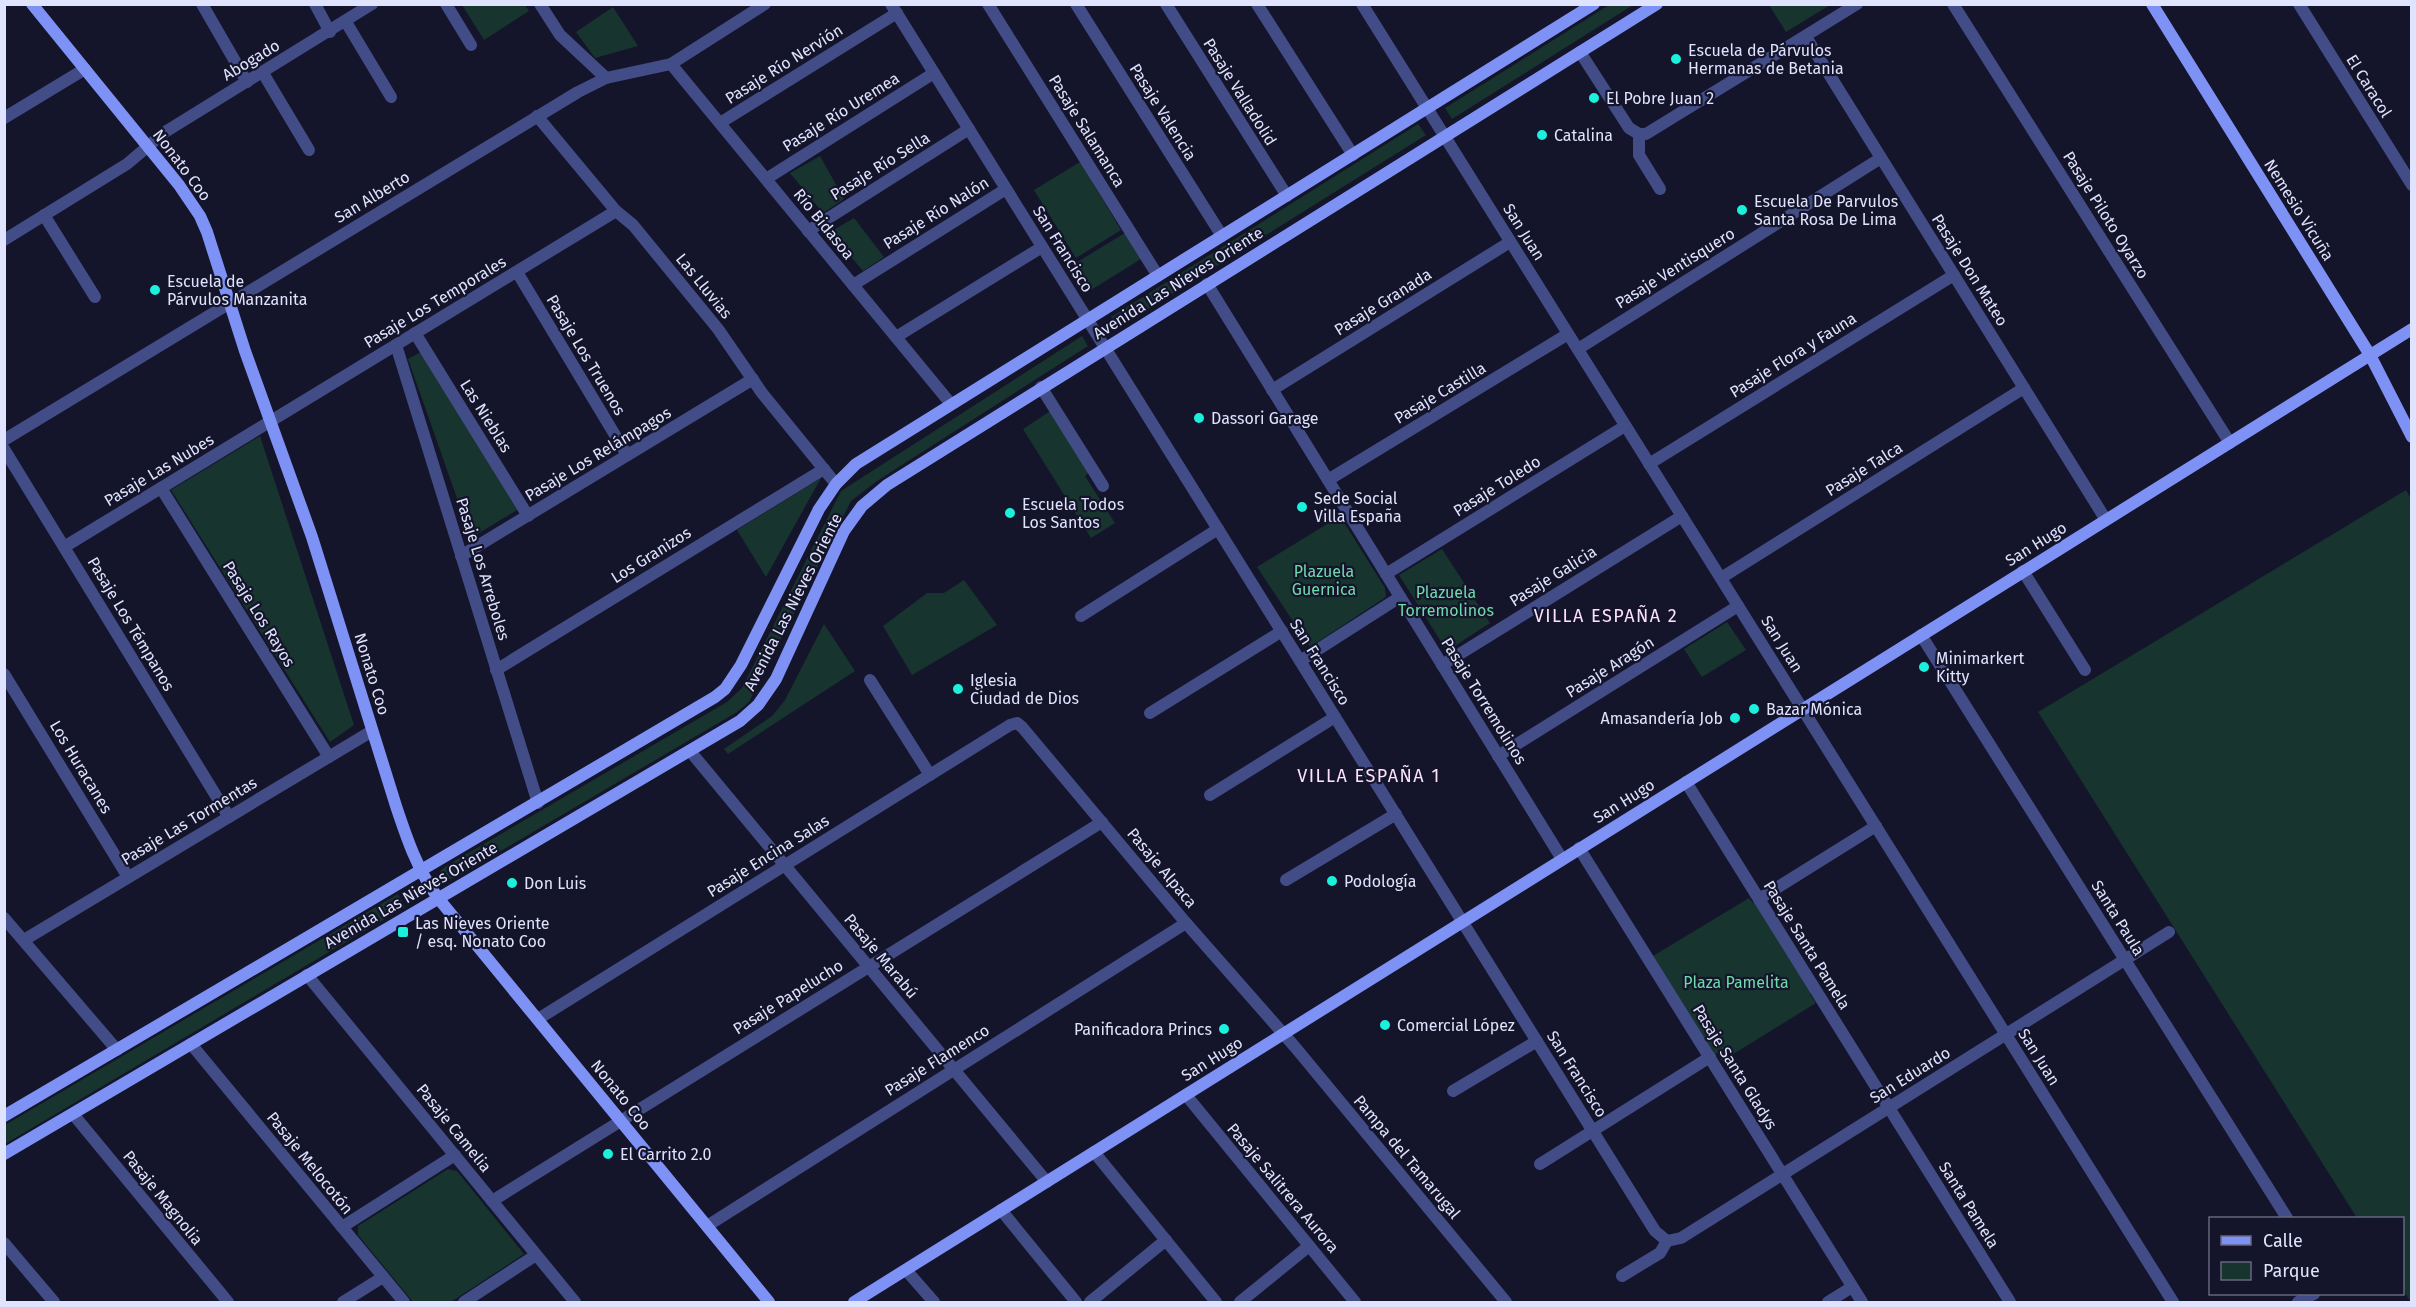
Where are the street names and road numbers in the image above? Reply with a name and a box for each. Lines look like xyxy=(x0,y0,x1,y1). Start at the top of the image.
street label: Pasaje Río Nervión xyxy=(722,20,846,108)
street label: Abogado xyxy=(219,35,283,85)
street label: Pasaje Valladolid xyxy=(1199,35,1281,149)
street label: El Caracol xyxy=(2342,51,2396,121)
street label: Pasaje Valencia xyxy=(1126,60,1200,164)
street label: Pasaje Río Uremea xyxy=(779,68,903,156)
street label: Pasaje Salamanca xyxy=(1045,71,1129,191)
street label: Nonato Coo xyxy=(149,125,215,205)
street label: Pasaje Río Sella xyxy=(827,128,933,204)
street label: Pasaje Piloto Oyarzo xyxy=(2059,148,2153,282)
street label: Nemesio Vicuña xyxy=(2260,156,2338,264)
street label: San Alberto xyxy=(331,167,413,227)
street label: Pasaje Río Nalón xyxy=(880,173,992,253)
street label: Río Bidasoa xyxy=(790,185,858,263)
street label: San Juan xyxy=(1499,200,1549,264)
street label: San Francisco xyxy=(1029,202,1097,296)
street label: Pasaje Don Mateo xyxy=(1928,211,2012,329)
street label: Avenida Las Nieves Oriente xyxy=(1090,223,1266,343)
street label: Pasaje Ventisquero xyxy=(1612,224,1738,312)
street label: Las Lluvias xyxy=(672,250,736,322)
street label: Pasaje Los Temporales xyxy=(360,252,510,352)
street label: Pasaje Granada xyxy=(1331,265,1435,339)
street label: Pasaje Los Truenos xyxy=(543,291,629,419)
street label: Pasaje Flora y Fauna xyxy=(1726,308,1860,402)
street label: Pasaje Castilla xyxy=(1391,358,1489,428)
street label: Las Nieblas xyxy=(456,376,516,456)
street label: Pasaje Los Relámpagos xyxy=(522,403,674,505)
street label: Pasaje Las Nubes xyxy=(101,430,217,510)
street label: Pasaje Talca xyxy=(1822,438,1906,500)
street label: Pasaje Toledo xyxy=(1450,452,1544,520)
street label: Pasaje Los Arreboles xyxy=(452,495,514,643)
street label: Avenida Las Nieves Oriente xyxy=(740,510,846,694)
street label: San Hugo xyxy=(2002,518,2070,570)
street label: Los Granizos xyxy=(608,523,694,587)
street label: Pasaje Galicia xyxy=(1506,542,1600,610)
street label: Pasaje Los Témpanos xyxy=(83,554,179,694)
street label: Pasaje Los Rayos xyxy=(219,557,299,671)
street label: San Juan xyxy=(1757,612,1807,676)
street label: San Francisco xyxy=(1286,615,1354,709)
street label: Nonato Coo xyxy=(351,631,393,717)
street label: Pasaje Aragón xyxy=(1562,632,1658,702)
street label: Pasaje Torremolinos xyxy=(1437,634,1531,768)
street label: Los Huracanes xyxy=(46,717,116,817)
street label: Pasaje Las Tormentas xyxy=(118,773,260,869)
street label: San Hugo xyxy=(1590,775,1658,827)
street label: Pasaje Encina Salas xyxy=(703,811,833,901)
street label: Pasaje Alpaca xyxy=(1123,824,1201,912)
street label: Avenida Las Nieves Oriente xyxy=(321,838,501,952)
street label: Pasaje Santa Pamela xyxy=(1760,877,1854,1013)
street label: Santa Paula xyxy=(2087,877,2149,959)
street label: Pasaje Marabú xyxy=(840,910,922,1002)
street label: Pasaje Papelucho xyxy=(730,956,846,1038)
street label: Pasaje Santa Gladys xyxy=(1689,1001,1781,1133)
street label: Pasaje Flamenco xyxy=(881,1020,993,1100)
street label: San Juan xyxy=(2014,1025,2064,1089)
street label: San Francisco xyxy=(1543,1027,1611,1121)
street label: San Hugo xyxy=(1178,1033,1246,1085)
street label: San Eduardo xyxy=(1866,1043,1954,1107)
street label: Nonato Coo xyxy=(587,1056,655,1134)
street label: Pasaje Camelia xyxy=(413,1080,495,1176)
street label: Pampa del Tamarugal xyxy=(1350,1091,1465,1223)
street label: Pasaje Melocotón xyxy=(263,1108,357,1218)
street label: Pasaje Salitrera Aurora xyxy=(1223,1119,1343,1257)
street label: Pasaje Magnolia xyxy=(119,1147,207,1249)
street label: Santa Pamela xyxy=(1935,1158,2003,1252)

